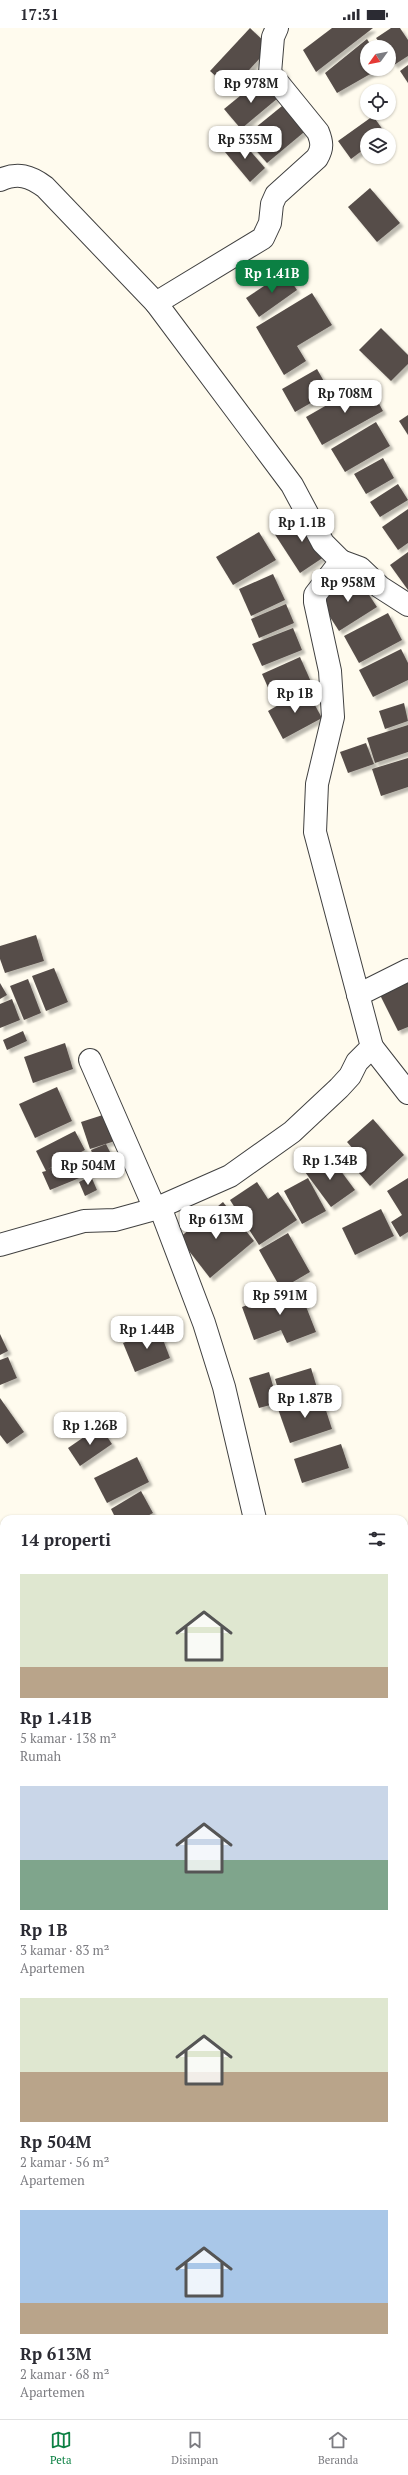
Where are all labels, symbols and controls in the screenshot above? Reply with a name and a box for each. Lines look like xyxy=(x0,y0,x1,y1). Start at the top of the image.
text: 17:31 xyxy=(20,4,59,24)
north arrow xyxy=(360,40,396,76)
map controls xyxy=(360,40,396,164)
pin: Rp 978M xyxy=(214,70,288,104)
text: Rp 978M xyxy=(224,74,278,92)
button: locate xyxy=(360,84,396,120)
pin: Rp 535M xyxy=(208,126,282,160)
button: layers xyxy=(360,128,396,164)
text: Rp 535M xyxy=(218,130,272,148)
pin: Rp 1.41B xyxy=(231,260,313,294)
text: Rp 1.41B xyxy=(245,264,299,282)
pin: Rp 708M xyxy=(308,380,382,414)
text: Rp 708M xyxy=(318,384,372,402)
pin: Rp 1.1B xyxy=(265,509,339,543)
text: Rp 1.1B xyxy=(278,513,326,531)
pin: Rp 958M xyxy=(311,569,385,603)
text: Rp 958M xyxy=(321,573,375,591)
pin: Rp 1B xyxy=(267,680,323,714)
text: Rp 1B xyxy=(277,684,313,702)
pin: Rp 1.34B xyxy=(289,1147,371,1181)
text: Rp 1.34B xyxy=(303,1151,357,1169)
pin: Rp 504M xyxy=(51,1152,125,1186)
text: Rp 504M xyxy=(61,1156,115,1174)
pin: Rp 613M xyxy=(179,1206,253,1240)
text: Rp 613M xyxy=(189,1210,243,1228)
pin: Rp 591M xyxy=(243,1282,317,1316)
text: Rp 591M xyxy=(253,1286,307,1304)
pin: Rp 1.44B xyxy=(106,1316,188,1350)
text: Rp 1.44B xyxy=(120,1320,174,1338)
pin: Rp 1.87B xyxy=(264,1385,346,1419)
text: Rp 1.87B xyxy=(278,1389,332,1407)
pin: Rp 1.26B xyxy=(49,1412,131,1446)
text: Rp 1.26B xyxy=(63,1416,117,1434)
text: 14 properti xyxy=(20,1528,111,1551)
icon: filters xyxy=(366,1528,388,1550)
icon: home xyxy=(168,1600,240,1672)
text: Rp 1.41B xyxy=(20,1706,92,1729)
text: 5 kamar · 138 m² xyxy=(20,1729,116,1747)
text: Rumah xyxy=(20,1747,61,1765)
icon: home xyxy=(168,1812,240,1884)
text: Rp 1B xyxy=(20,1918,67,1941)
text: 3 kamar · 83 m² xyxy=(20,1941,109,1959)
text: Apartemen xyxy=(20,1959,85,1977)
icon: home xyxy=(168,2024,240,2096)
text: Rp 504M xyxy=(20,2130,91,2153)
text: 2 kamar · 56 m² xyxy=(20,2153,109,2171)
text: Apartemen xyxy=(20,2171,85,2189)
icon: home xyxy=(168,2236,240,2308)
text: Rp 613M xyxy=(20,2342,91,2365)
text: 2 kamar · 68 m² xyxy=(20,2365,109,2383)
text: Apartemen xyxy=(20,2383,85,2401)
tab: Peta xyxy=(50,2429,72,2467)
tab: Disimpan xyxy=(171,2429,218,2467)
tab: Beranda xyxy=(318,2429,358,2467)

